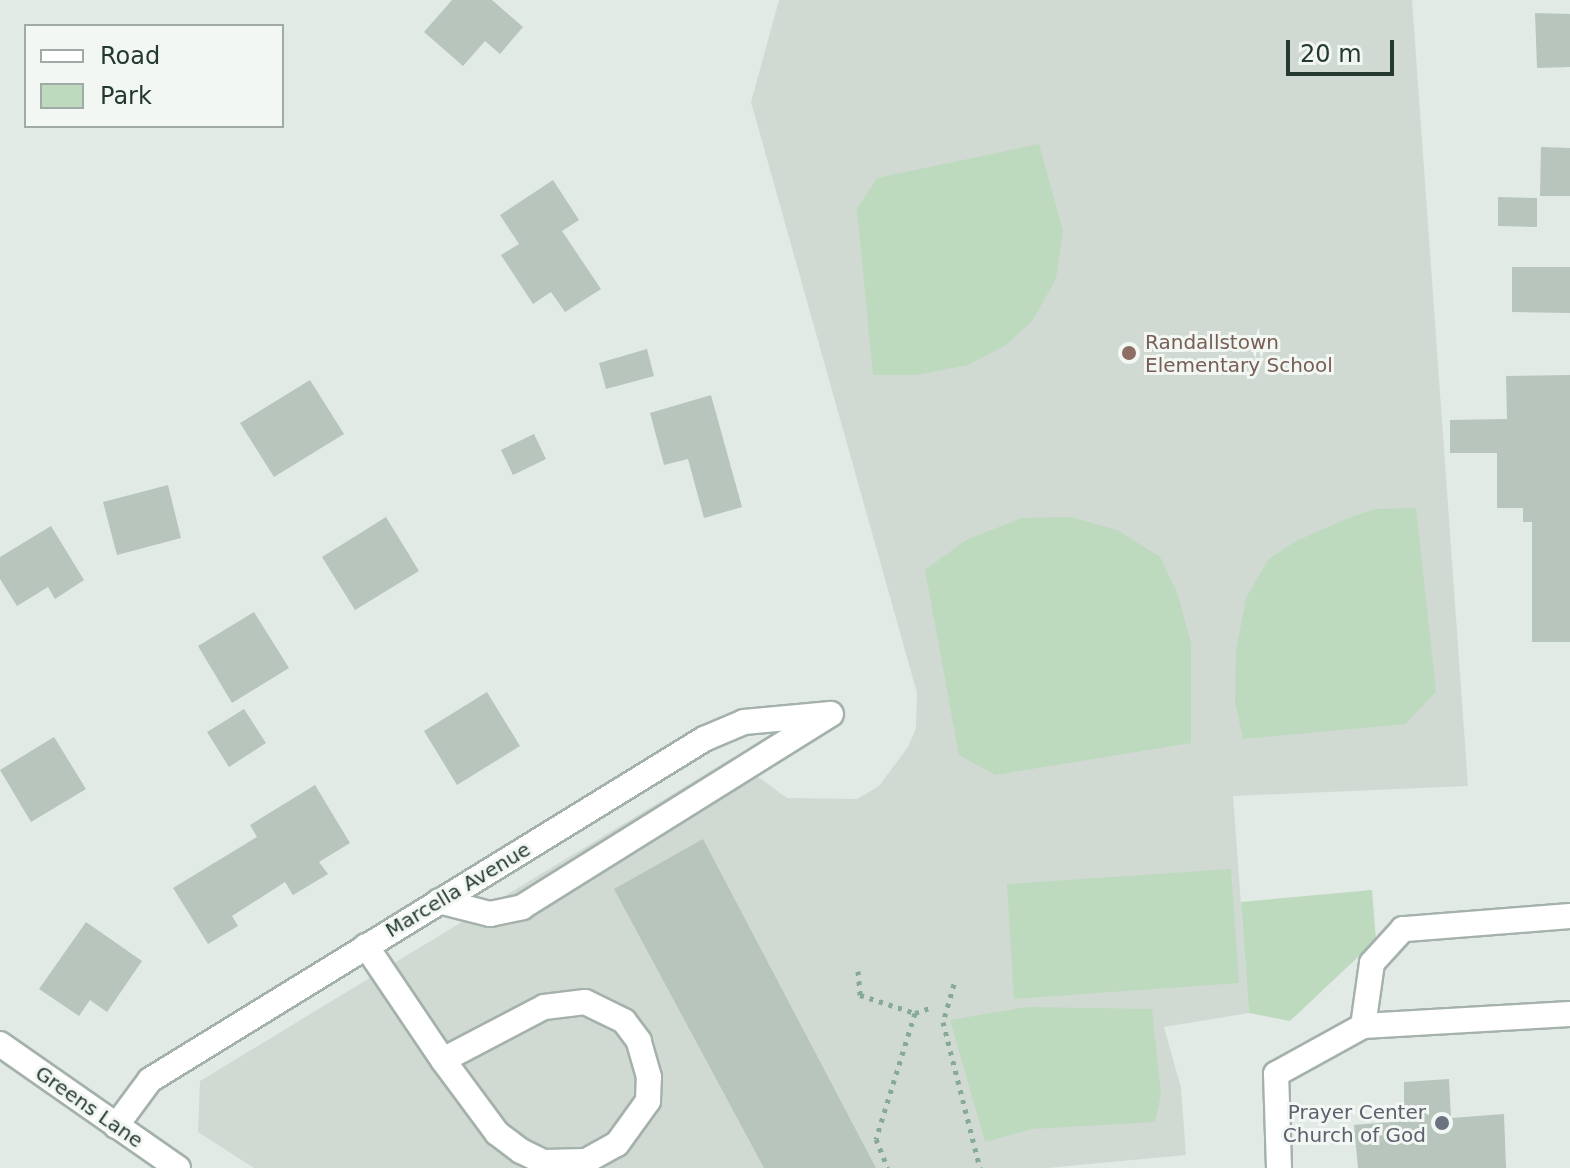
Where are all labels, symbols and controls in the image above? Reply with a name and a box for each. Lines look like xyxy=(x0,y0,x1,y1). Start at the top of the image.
legend xyxy=(24,24,284,128)
scale bar xyxy=(1290,24,1398,74)
text: 20 m xyxy=(1300,40,1362,68)
text: Road xyxy=(100,42,160,70)
text: Park xyxy=(100,82,152,110)
place label: Randallstown Elementary School xyxy=(1145,330,1333,377)
marker: Randallstown Elementary School xyxy=(1120,344,1138,362)
street label: Marcella Avenue xyxy=(381,837,535,943)
street label: Greens Lane xyxy=(31,1061,147,1153)
place label: Prayer Center Church of God xyxy=(1283,1100,1426,1147)
marker: Prayer Center Church of God xyxy=(1433,1114,1451,1132)

